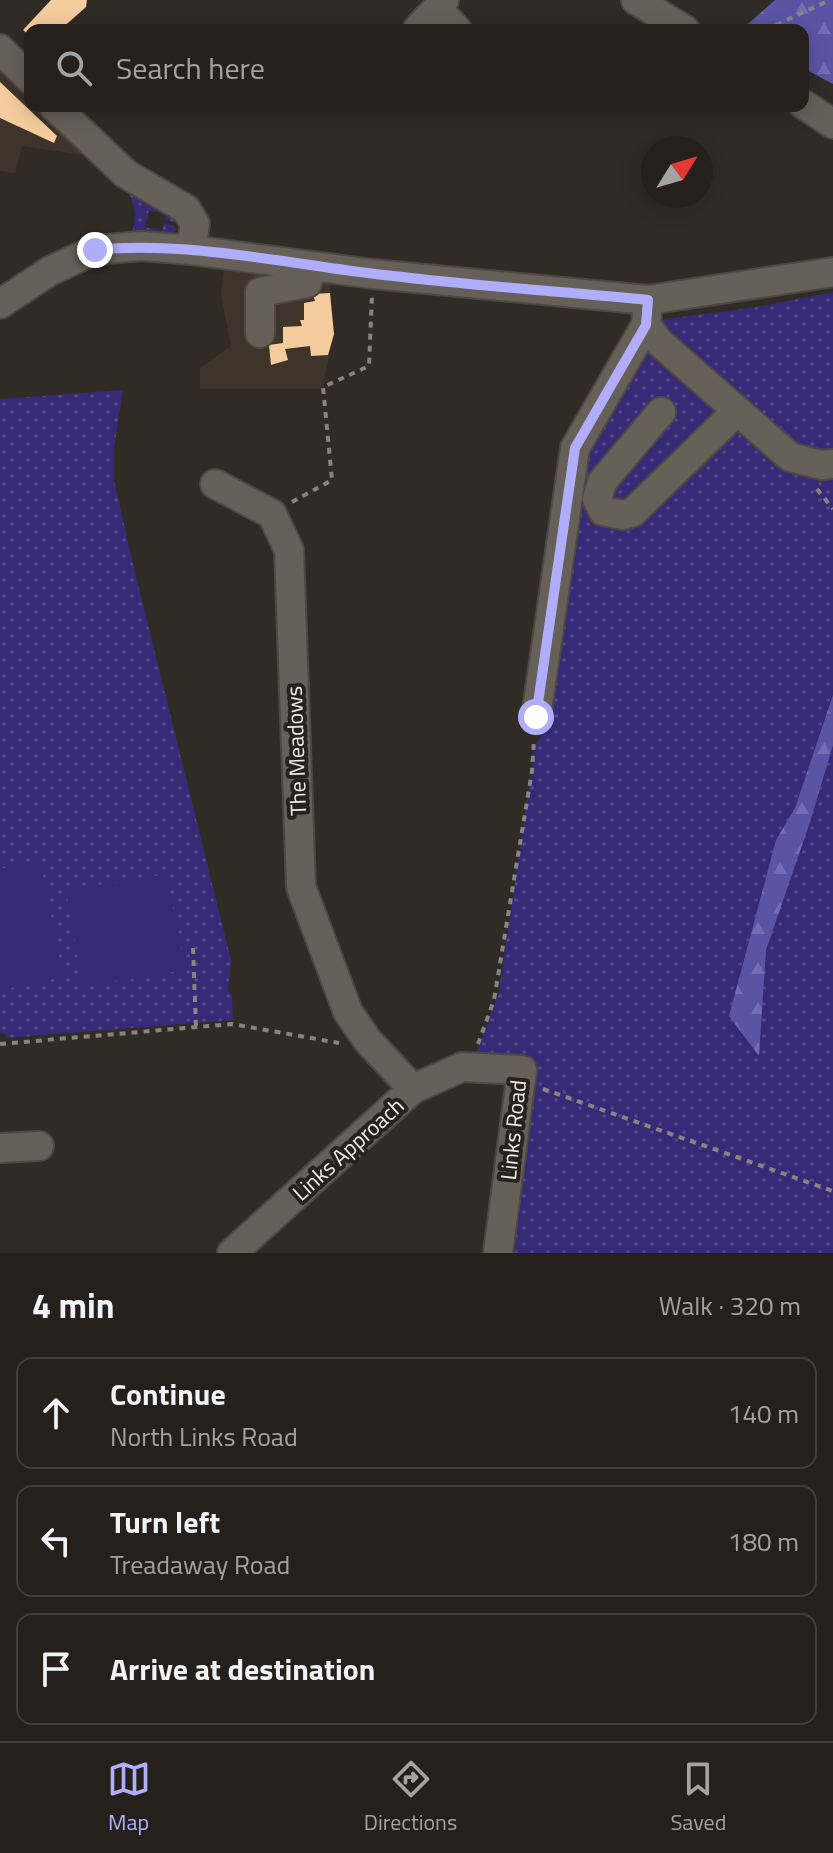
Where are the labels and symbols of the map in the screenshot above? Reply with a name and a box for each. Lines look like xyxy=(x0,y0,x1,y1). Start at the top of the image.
north arrow xyxy=(641,136,713,208)
route end xyxy=(77,232,113,268)
street label: The Meadows xyxy=(277,686,315,816)
route start xyxy=(518,699,554,735)
street label: Links Road xyxy=(491,1078,535,1182)
street label: Links Approach xyxy=(284,1089,412,1209)

